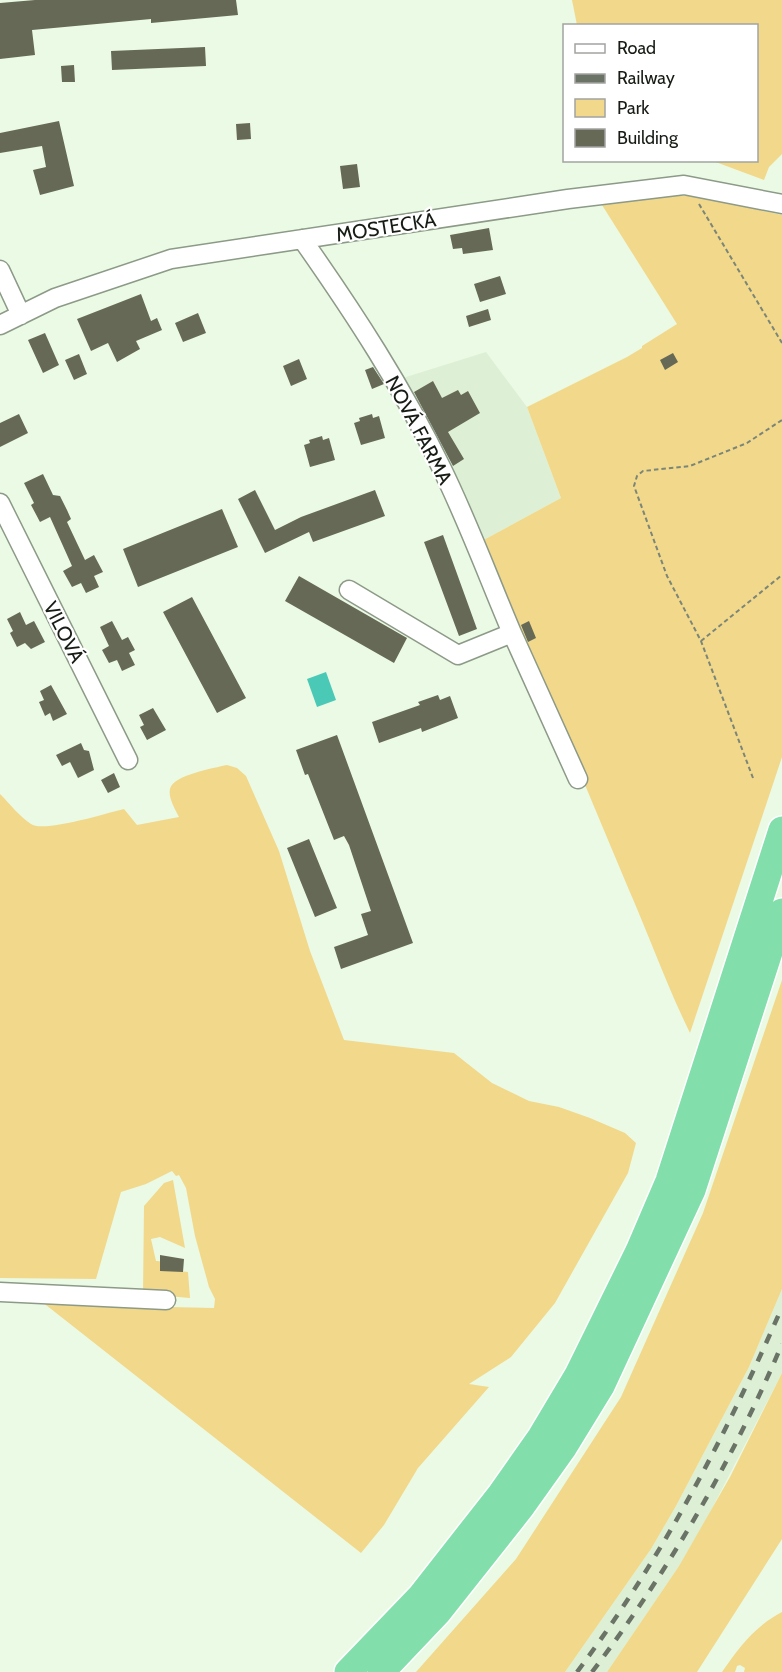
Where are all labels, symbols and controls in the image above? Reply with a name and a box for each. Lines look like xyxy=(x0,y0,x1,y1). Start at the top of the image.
legend xyxy=(563,24,758,162)
text: Road xyxy=(617,37,656,59)
text: Railway xyxy=(617,67,675,89)
text: Park xyxy=(617,97,650,119)
text: Building xyxy=(617,127,679,149)
street label: MOSTECKÁ xyxy=(334,207,438,247)
street label: NOVÁ FARMA xyxy=(380,372,458,489)
street label: VILOVÁ xyxy=(38,597,90,667)

